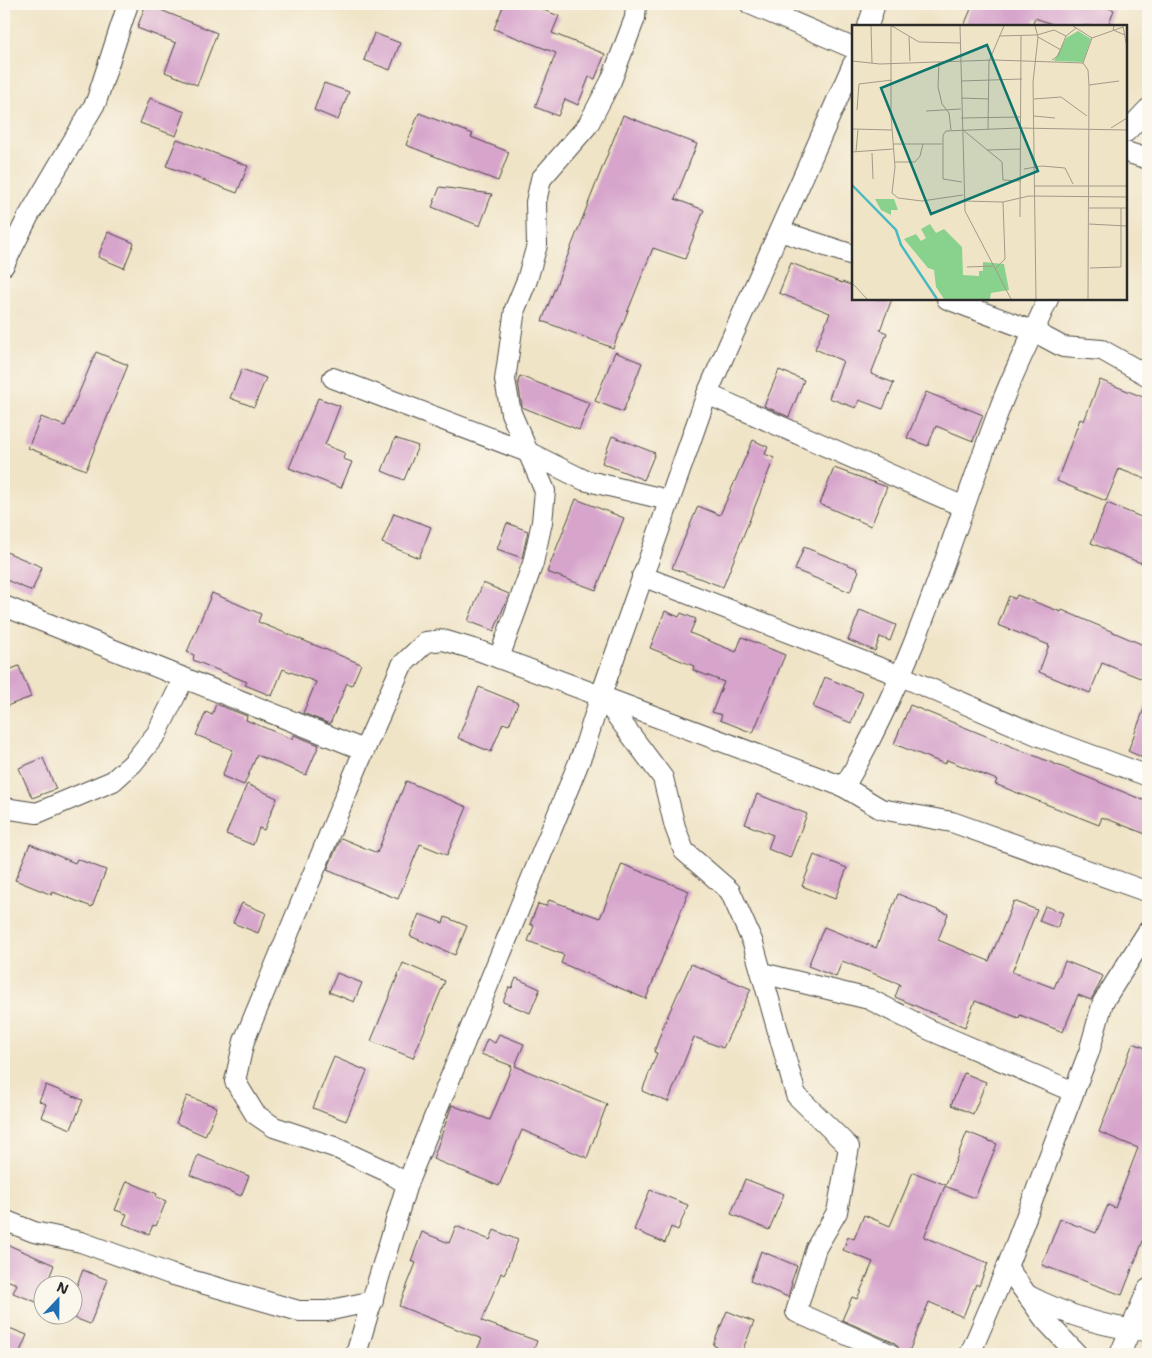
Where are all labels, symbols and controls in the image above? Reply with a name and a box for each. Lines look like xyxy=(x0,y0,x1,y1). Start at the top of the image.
inset map xyxy=(852,25,1127,300)
north arrow xyxy=(32,1276,82,1326)
text: N xyxy=(54,1278,71,1298)

